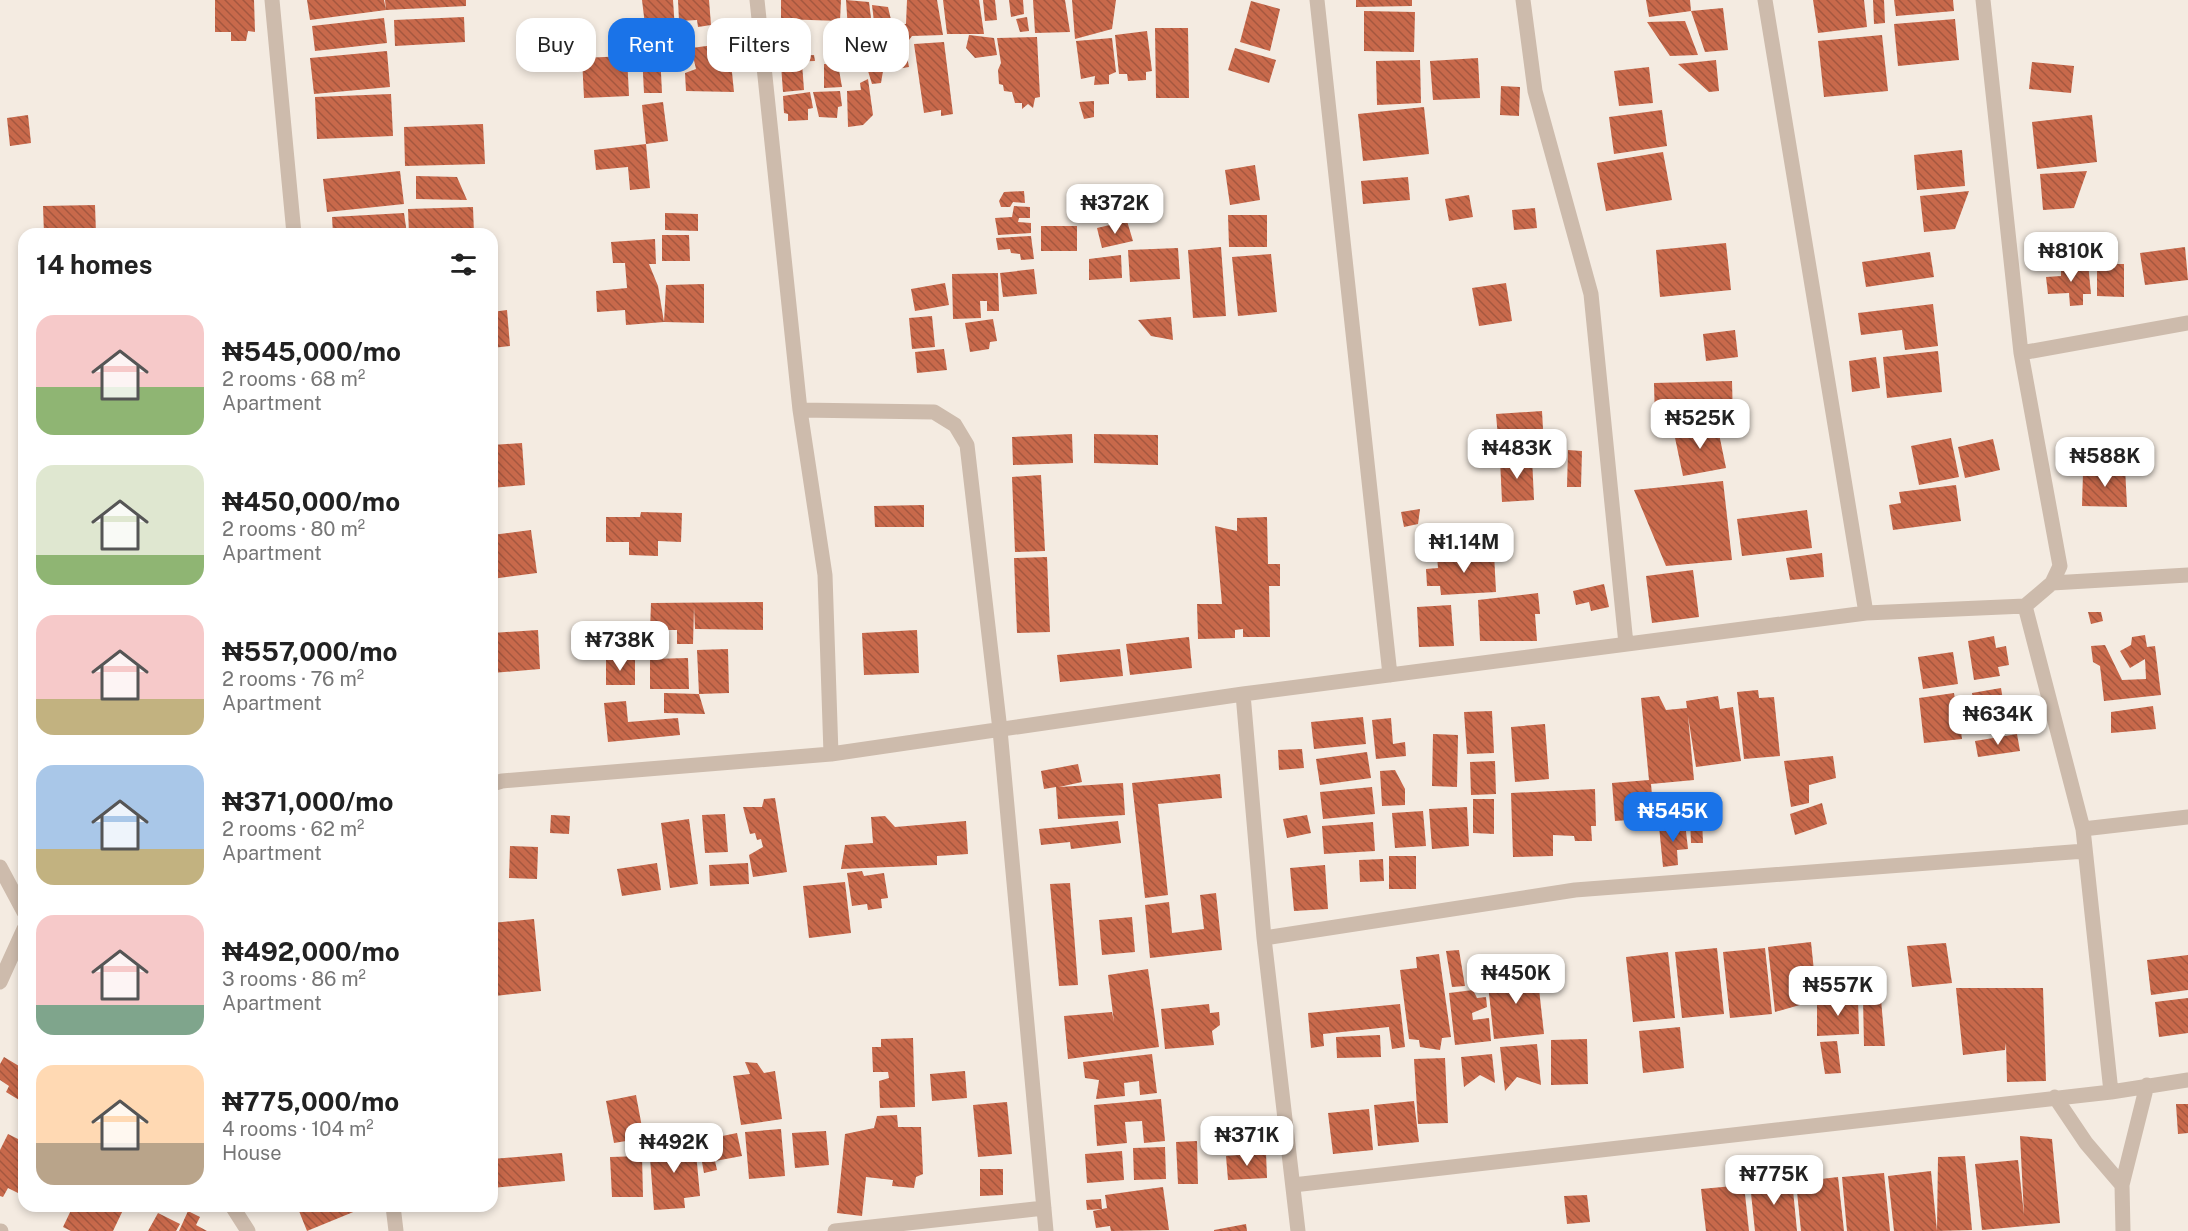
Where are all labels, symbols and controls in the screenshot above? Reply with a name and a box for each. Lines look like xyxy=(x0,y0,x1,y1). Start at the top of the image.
chip: Buy xyxy=(516,18,596,72)
chip: Rent xyxy=(608,18,695,72)
chip: Filters xyxy=(707,18,811,72)
chip: New xyxy=(823,18,909,72)
pin: ₦372K xyxy=(1073,184,1157,235)
text: ₦372K xyxy=(1080,191,1150,215)
pin: ₦810K xyxy=(2029,232,2113,283)
text: ₦810K xyxy=(2038,239,2104,263)
icon: filters xyxy=(447,248,480,281)
text: 14 homes xyxy=(36,249,152,280)
text: ₦545,000/mo xyxy=(222,336,401,367)
icon: home xyxy=(84,339,156,411)
text: 2 rooms · 68 m² xyxy=(222,367,365,391)
text: Apartment xyxy=(222,391,322,415)
pin: ₦525K xyxy=(1658,399,1742,450)
text: ₦525K xyxy=(1665,406,1735,430)
pin: ₦483K xyxy=(1475,429,1559,480)
text: ₦483K xyxy=(1482,436,1552,460)
pin: ₦588K xyxy=(2063,437,2147,488)
text: ₦588K xyxy=(2069,444,2141,468)
text: ₦450,000/mo xyxy=(222,486,400,517)
icon: home xyxy=(84,489,156,561)
text: 2 rooms · 80 m² xyxy=(222,517,365,541)
pin: ₦1.14M xyxy=(1415,523,1513,574)
text: ₦1.14M xyxy=(1429,530,1499,554)
text: Apartment xyxy=(222,541,322,565)
pin: ₦738K xyxy=(578,621,662,672)
text: ₦738K xyxy=(585,628,655,652)
text: ₦557,000/mo xyxy=(222,636,397,667)
icon: home xyxy=(84,639,156,711)
text: 2 rooms · 76 m² xyxy=(222,667,364,691)
text: Apartment xyxy=(222,691,322,715)
pin: ₦634K xyxy=(1956,695,2040,746)
text: ₦634K xyxy=(1963,702,2033,726)
text: ₦371,000/mo xyxy=(222,786,394,817)
icon: home xyxy=(84,789,156,861)
pin: ₦545K xyxy=(1631,792,1715,843)
text: ₦545K xyxy=(1638,799,1708,823)
text: 2 rooms · 62 m² xyxy=(222,817,364,841)
text: Apartment xyxy=(222,841,322,865)
text: ₦492,000/mo xyxy=(222,936,400,967)
icon: home xyxy=(84,939,156,1011)
pin: ₦450K xyxy=(1474,954,1558,1005)
text: ₦450K xyxy=(1481,961,1551,985)
pin: ₦557K xyxy=(1796,966,1880,1017)
text: 3 rooms · 86 m² xyxy=(222,967,366,991)
text: ₦557K xyxy=(1803,973,1873,997)
text: Apartment xyxy=(222,991,322,1015)
text: ₦775,000/mo xyxy=(222,1086,399,1117)
icon: home xyxy=(84,1089,156,1161)
pin: ₦371K xyxy=(1205,1116,1289,1167)
text: 4 rooms · 104 m² xyxy=(222,1117,374,1141)
pin: ₦492K xyxy=(632,1123,716,1174)
text: ₦371K xyxy=(1214,1123,1280,1147)
text: ₦492K xyxy=(639,1130,709,1154)
text: House xyxy=(222,1141,282,1165)
pin: ₦775K xyxy=(1732,1155,1816,1206)
text: ₦775K xyxy=(1739,1162,1809,1186)

